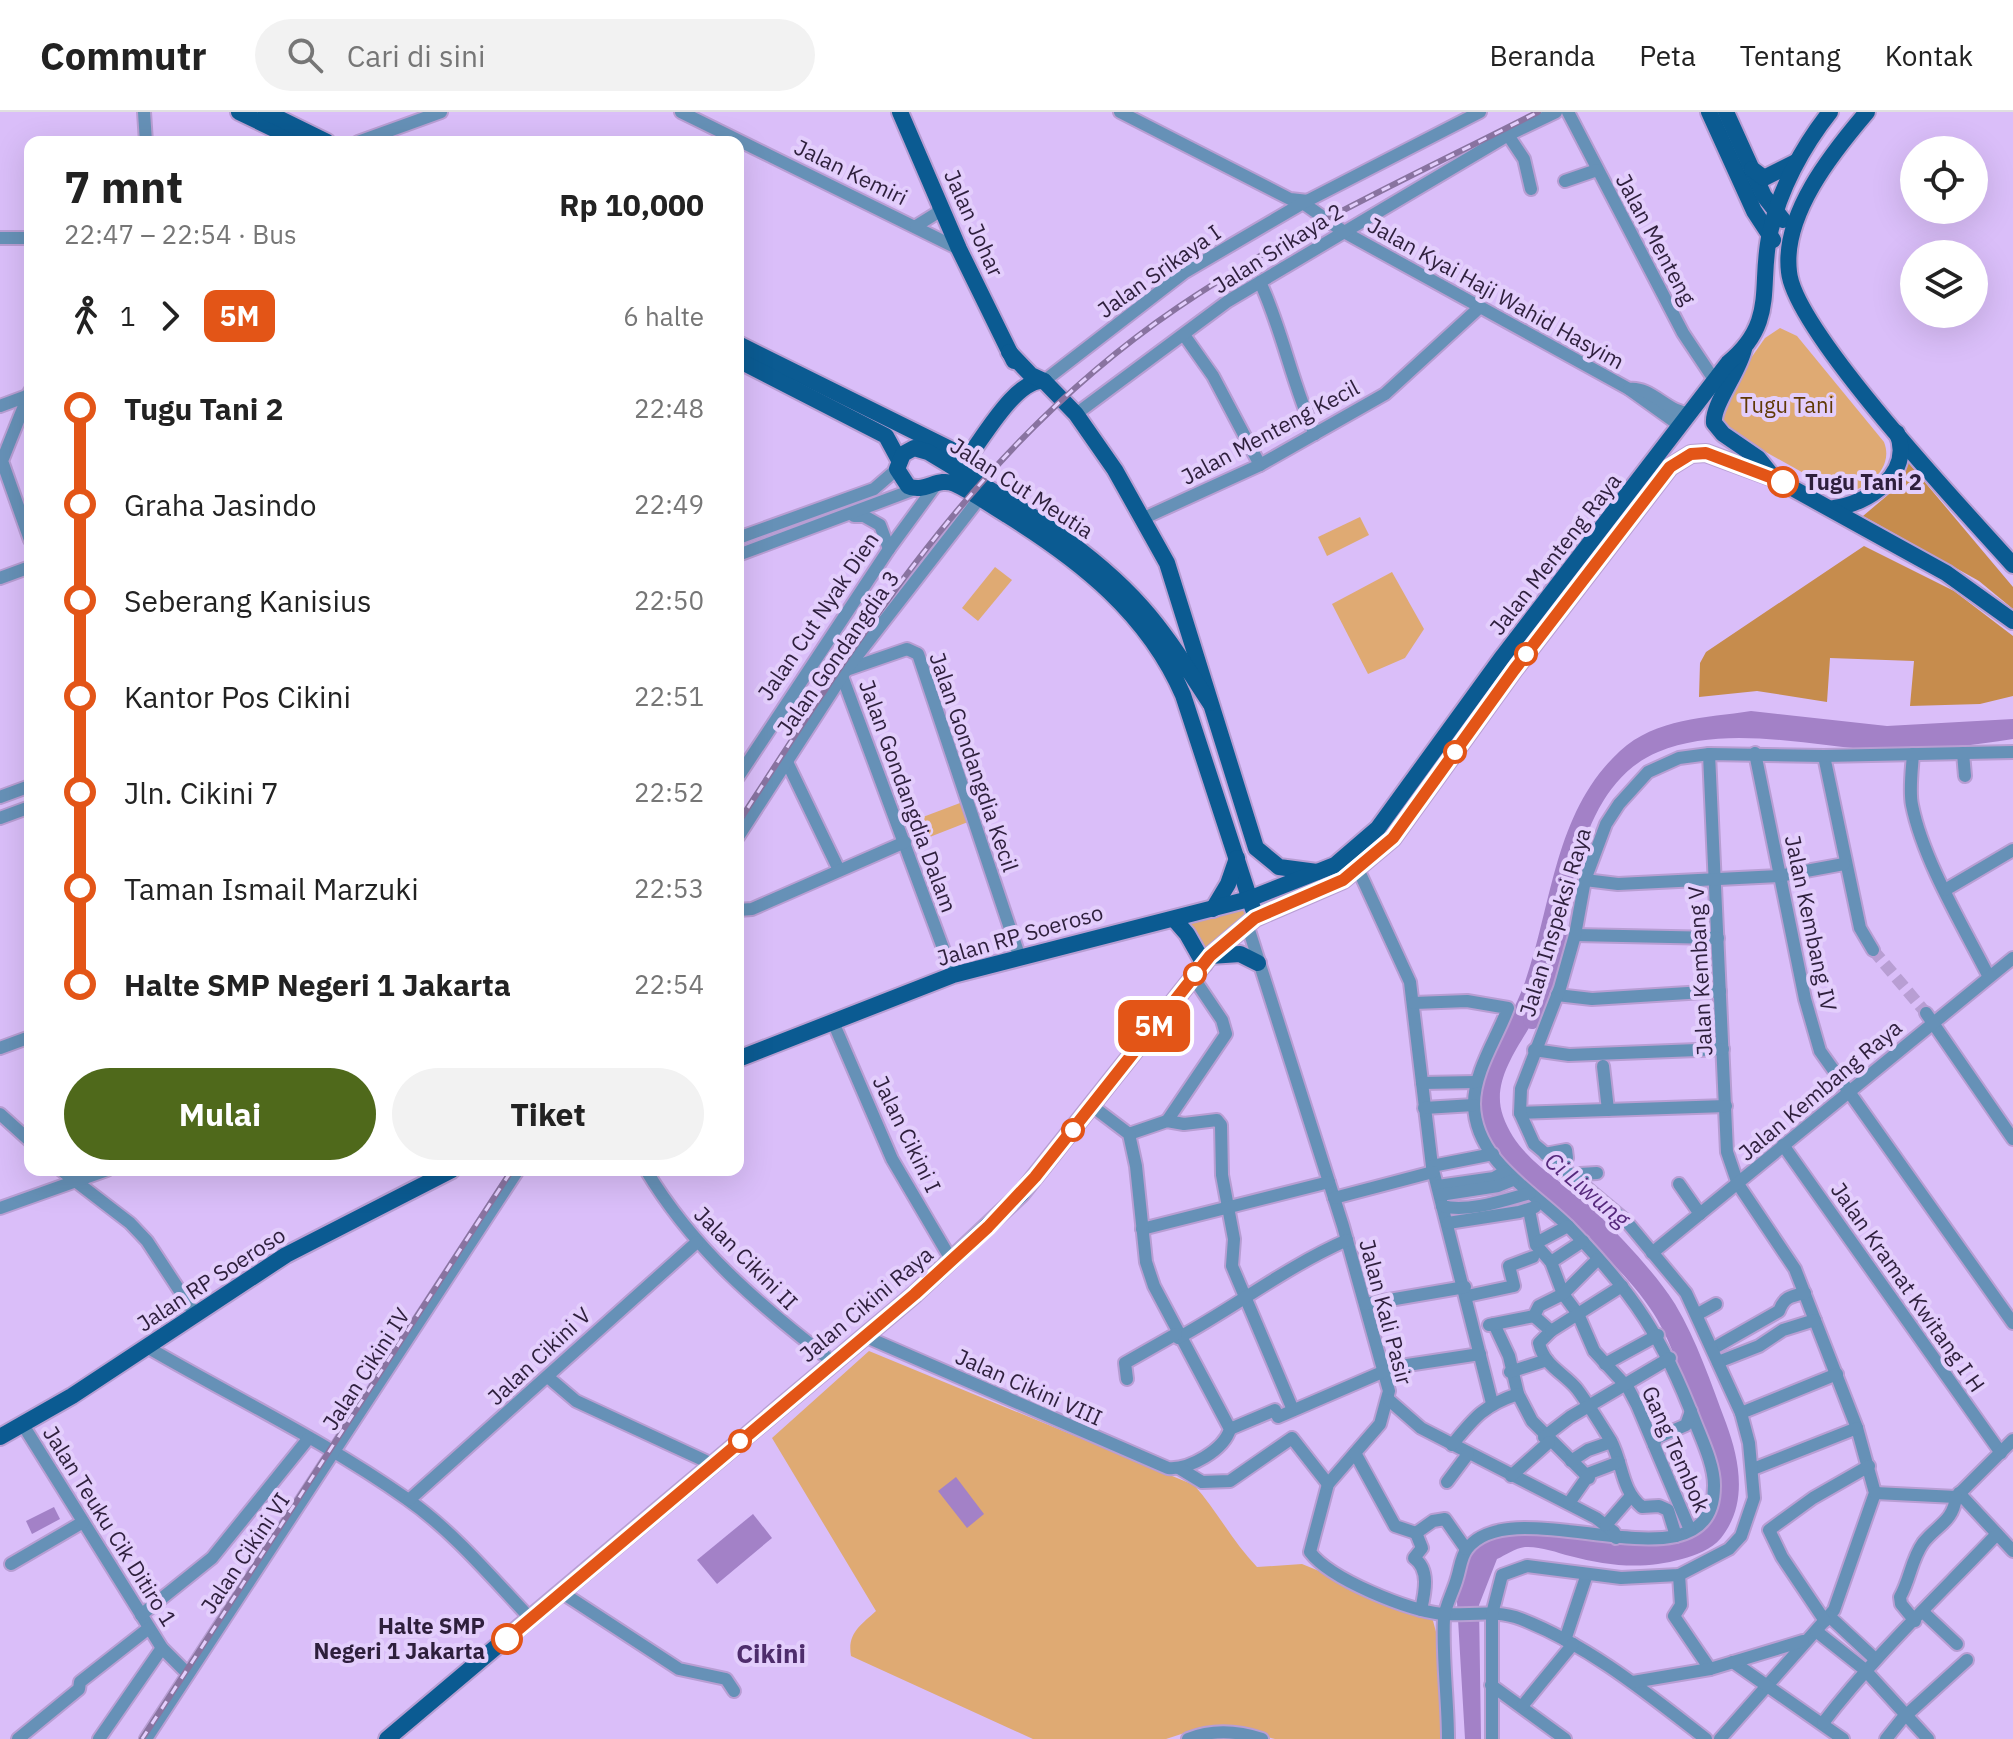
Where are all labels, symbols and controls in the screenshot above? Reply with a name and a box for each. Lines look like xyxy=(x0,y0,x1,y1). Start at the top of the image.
search box xyxy=(255,19,815,91)
text: Commutr xyxy=(40,31,207,80)
icon: search xyxy=(283,33,327,77)
text: Cari di sini xyxy=(347,36,486,75)
text: Beranda xyxy=(1489,37,1595,74)
text: Peta xyxy=(1639,37,1696,74)
text: Tentang xyxy=(1740,37,1841,74)
text: Kontak xyxy=(1885,37,1973,74)
street label: Jalan Kemiri xyxy=(790,132,912,211)
map controls xyxy=(1900,136,1988,328)
button: locate xyxy=(1900,136,1988,224)
text: 7 mnt xyxy=(64,158,183,215)
street label: Jalan Johar xyxy=(938,165,1011,281)
street label: Jalan Menteng xyxy=(1610,168,1703,310)
text: Rp 10,000 xyxy=(559,185,704,224)
street label: Jalan Srikaya 2 xyxy=(1207,196,1348,299)
street label: Jalan Kyai Haji Wahid Hasyim xyxy=(1363,210,1630,375)
text: 22:47 – 22:54 · Bus xyxy=(64,217,297,251)
street label: Jalan Srikaya I xyxy=(1091,217,1226,324)
button: layers xyxy=(1900,240,1988,328)
icon: walk xyxy=(64,294,108,338)
icon: forward xyxy=(148,294,192,338)
text: 5M xyxy=(220,297,259,334)
text: 1 xyxy=(120,299,136,333)
text: 6 halte xyxy=(623,299,704,333)
street label: Jalan Menteng Kecil xyxy=(1176,372,1364,491)
text: Tugu Tani 2 xyxy=(124,389,283,428)
park label: Tugu Tani xyxy=(1740,390,1834,419)
text: 22:48 xyxy=(634,391,704,425)
street label: Jalan Cut Meutia xyxy=(945,431,1100,545)
street label: Jalan Menteng Raya xyxy=(1482,467,1627,641)
marker: Tugu Tani 2 xyxy=(1768,467,1798,497)
place label: Tugu Tani 2 xyxy=(1805,467,1922,496)
text: Graha Jasindo xyxy=(124,485,317,524)
text: 22:49 xyxy=(634,487,704,521)
street label: Jalan Cut Nyak Dien xyxy=(750,526,885,706)
street label: Jalan Gondangdia 3 xyxy=(770,564,906,741)
text: Seberang Kanisius xyxy=(124,581,372,620)
text: 22:50 xyxy=(634,583,704,617)
unlabelled marker xyxy=(1515,643,1537,665)
street label: Jalan Gondangdia Kecil xyxy=(923,648,1026,875)
street label: Jalan Gondangdia Dalam xyxy=(853,675,964,916)
text: Kantor Pos Cikini xyxy=(124,677,351,716)
text: 22:51 xyxy=(634,679,704,713)
unlabelled marker xyxy=(1444,741,1466,763)
text: Jln. Cikini 7 xyxy=(124,773,279,812)
text: 22:52 xyxy=(634,775,704,809)
street label: Jalan Inspeksi Raya xyxy=(1512,824,1597,1020)
street label: Jalan Kembang IV xyxy=(1779,832,1844,1014)
text: Taman Ismail Marzuki xyxy=(124,869,419,908)
text: 22:53 xyxy=(634,871,704,905)
street label: Jalan Kembang V xyxy=(1681,885,1718,1057)
street label: Jalan RP Soeroso xyxy=(933,897,1106,972)
unlabelled marker xyxy=(1184,963,1206,985)
text: Halte SMP Negeri 1 Jakarta xyxy=(124,965,511,1004)
text: 22:54 xyxy=(634,967,704,1001)
line badge: 5M xyxy=(1118,1000,1190,1052)
text: 5M xyxy=(1134,1007,1174,1044)
street label: Jalan Kembang Raya xyxy=(1732,1013,1908,1167)
button: Mulai xyxy=(64,1068,376,1160)
button: Tiket xyxy=(392,1068,704,1160)
street label: Jalan Cikini I xyxy=(867,1071,948,1197)
unlabelled marker xyxy=(1062,1119,1084,1141)
water label: Ci Liwung xyxy=(1538,1144,1638,1235)
street label: Jalan Kramat Kwitang I H xyxy=(1825,1176,1992,1397)
street label: Jalan Cikini II xyxy=(688,1200,804,1316)
street label: Jalan RP Soeroso xyxy=(131,1220,291,1337)
street label: Jalan Kali Pasir xyxy=(1353,1236,1420,1388)
street label: Jalan Cikini Raya xyxy=(793,1239,939,1368)
street label: Jalan Cikini V xyxy=(481,1300,597,1411)
street label: Jalan Cikini IV xyxy=(315,1302,416,1435)
street label: Jalan Cikini VIII xyxy=(951,1341,1107,1432)
street label: Gang Tembok xyxy=(1636,1381,1717,1517)
street label: Jalan Teuku Cik Ditiro 1 xyxy=(37,1420,184,1631)
unlabelled marker xyxy=(729,1430,751,1452)
street label: Jalan Cikini VI xyxy=(193,1487,296,1619)
place label: Halte SMP Negeri 1 Jakarta xyxy=(314,1611,485,1665)
marker: Halte SMP Negeri 1 Jakarta xyxy=(492,1624,522,1654)
district label: Cikini xyxy=(736,1636,806,1670)

